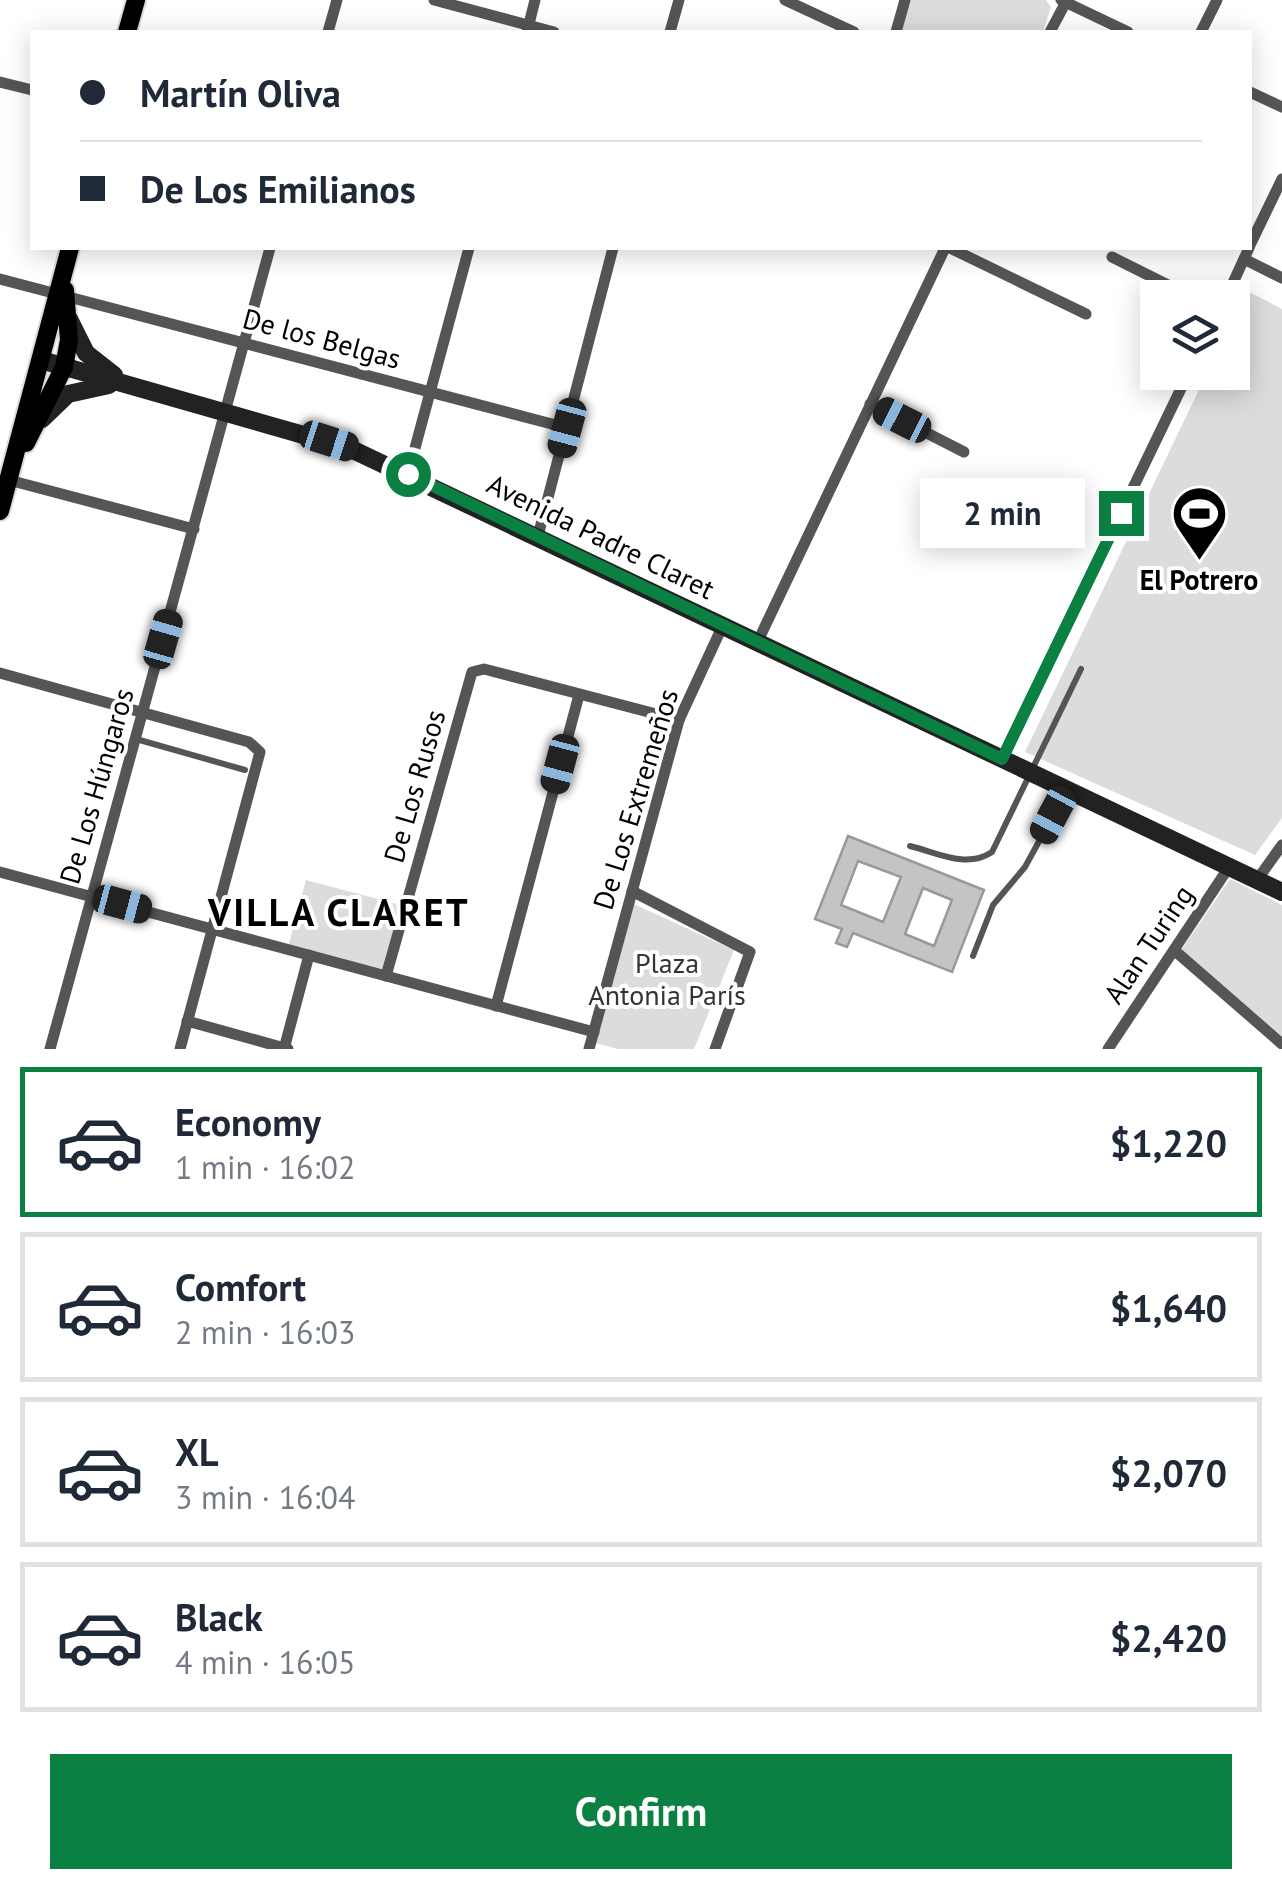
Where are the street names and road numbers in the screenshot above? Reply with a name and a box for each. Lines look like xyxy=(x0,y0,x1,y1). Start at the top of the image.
street label: De los Belgas xyxy=(239,299,405,377)
street label: Avenida Padre Claret xyxy=(481,465,721,607)
street label: De Los Húngaros xyxy=(50,684,142,888)
street label: De Los Extremeños xyxy=(584,684,686,914)
street label: De Los Rusos xyxy=(375,705,453,867)
street label: Alan Turing xyxy=(1095,878,1201,1010)

